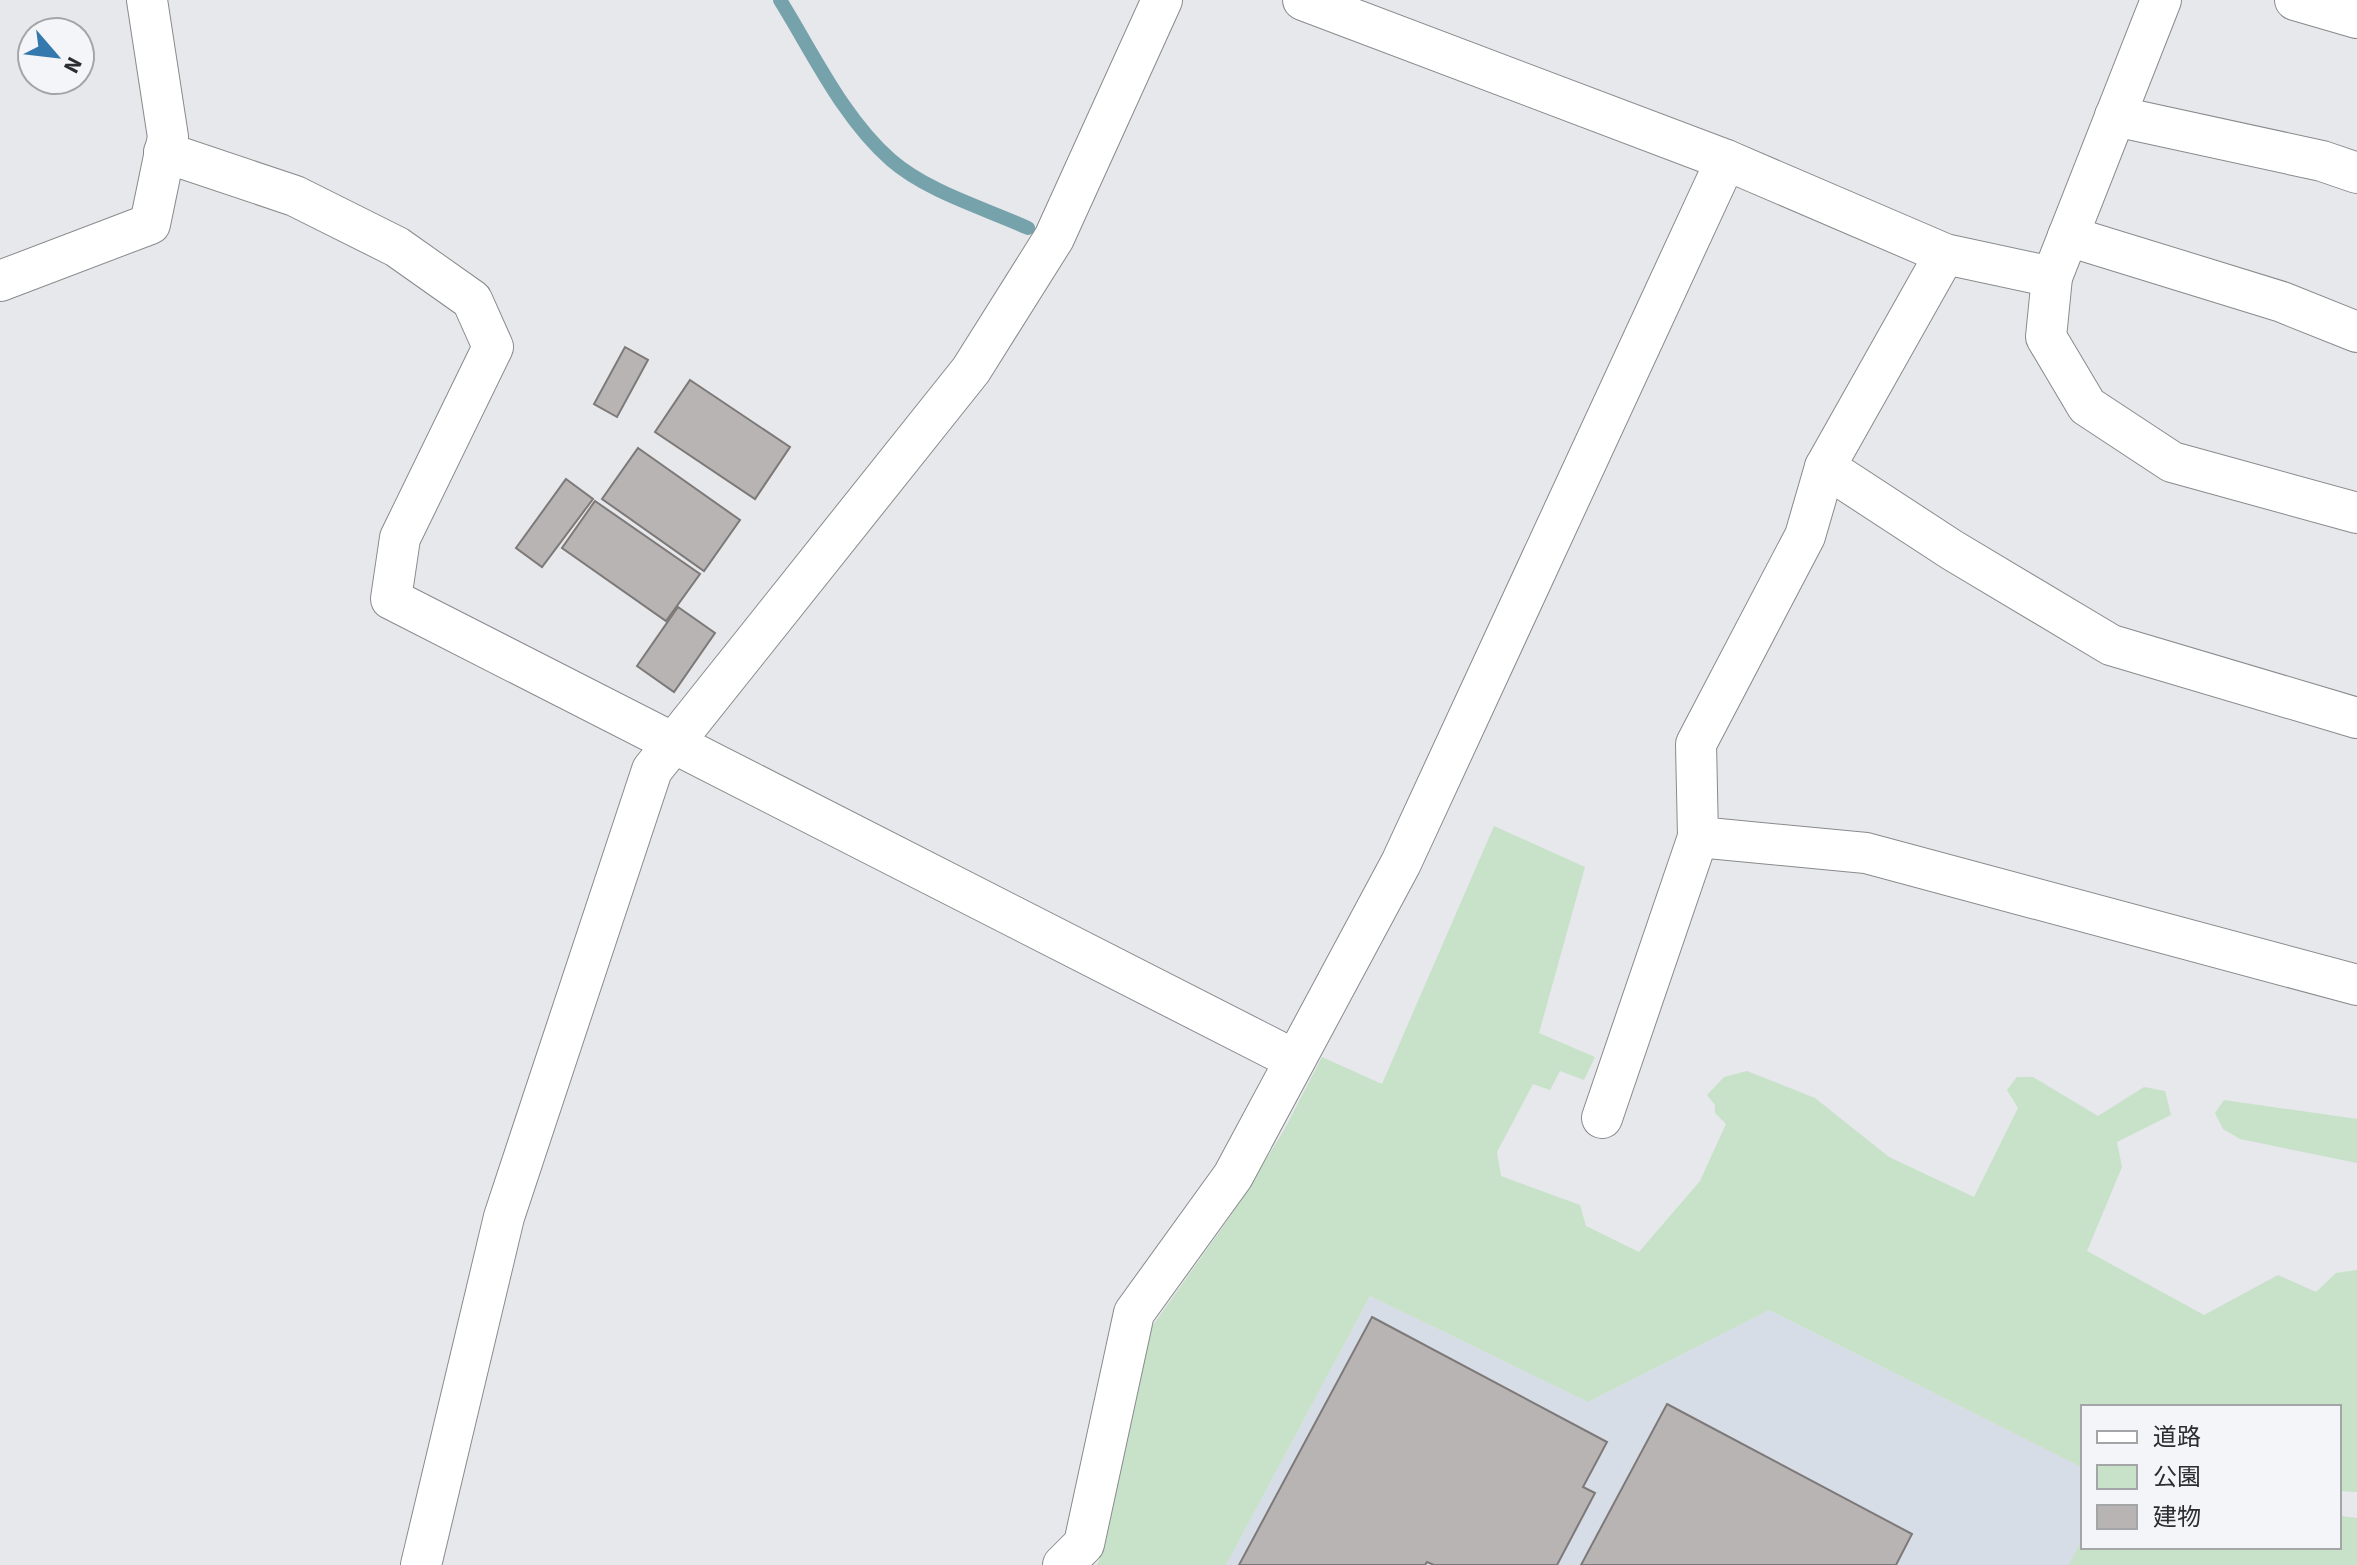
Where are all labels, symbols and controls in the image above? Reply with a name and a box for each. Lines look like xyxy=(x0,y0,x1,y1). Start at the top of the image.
north arrow xyxy=(16,16,96,96)
text: N xyxy=(55,51,90,79)
legend xyxy=(2081,1405,2341,1549)
text: 道路 xyxy=(2153,1420,2201,1455)
text: 公園 xyxy=(2153,1460,2201,1495)
text: 建物 xyxy=(2153,1500,2201,1535)

